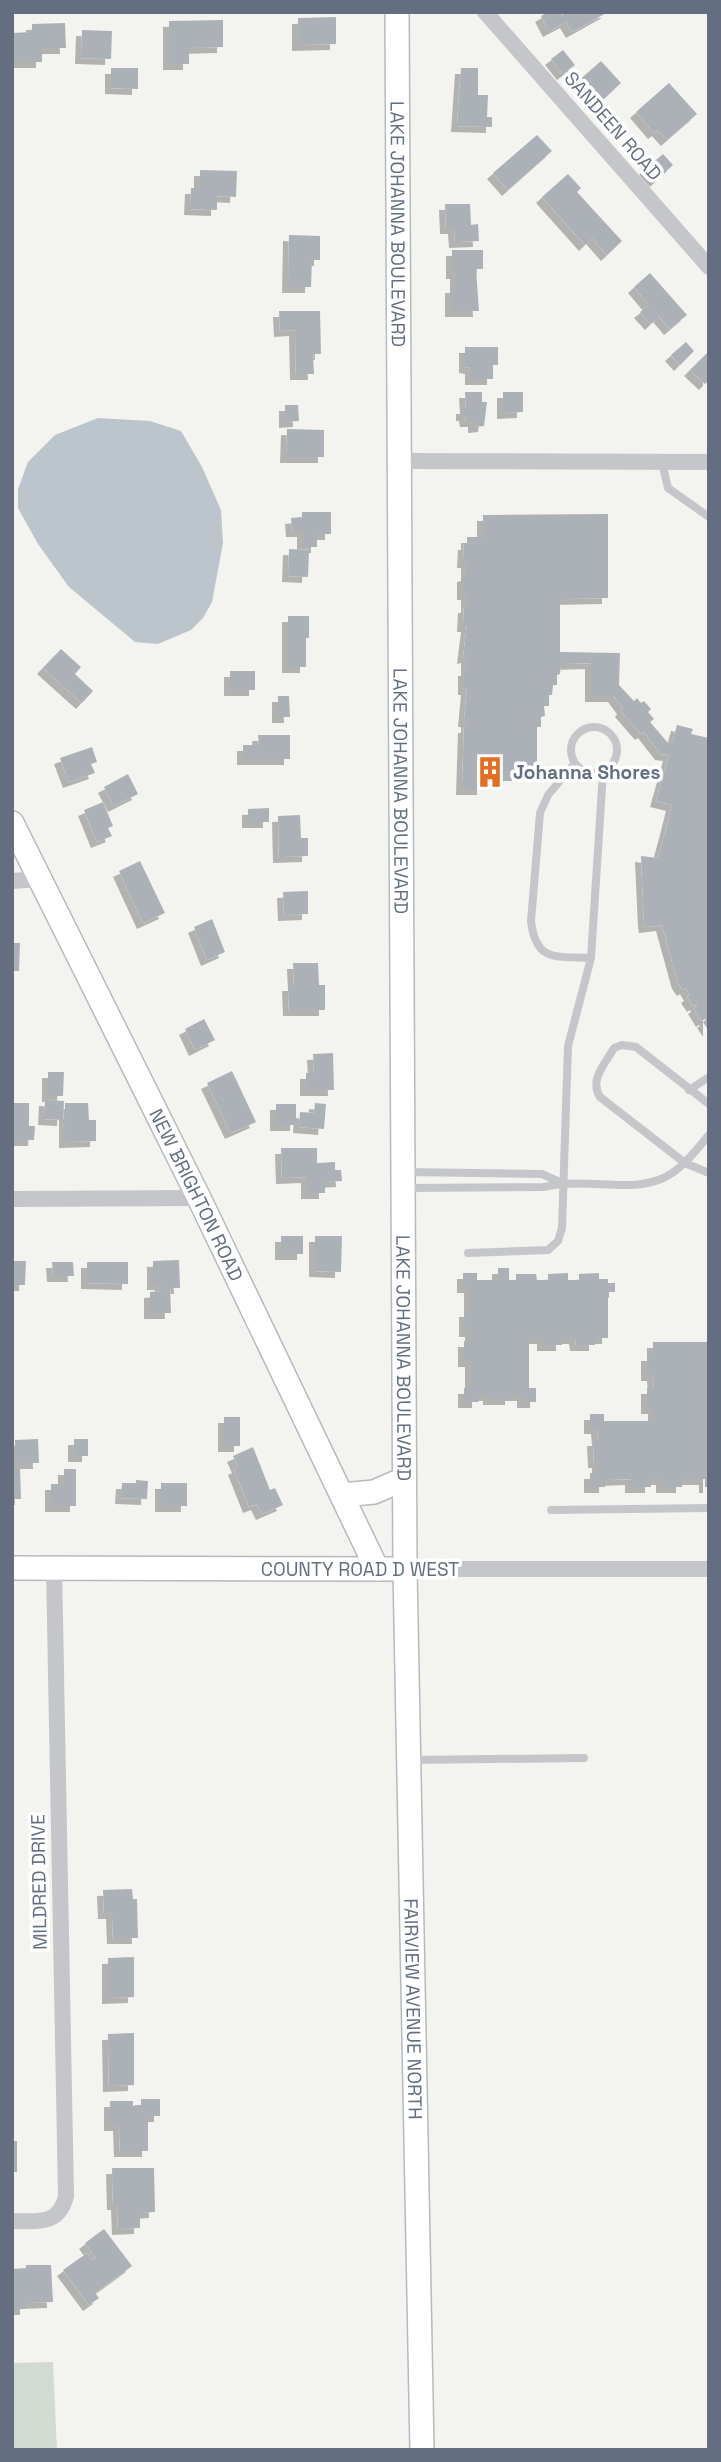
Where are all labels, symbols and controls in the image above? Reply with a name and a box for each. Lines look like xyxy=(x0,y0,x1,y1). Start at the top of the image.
street label: SANDEEN ROAD xyxy=(559,66,667,186)
street label: LAKE JOHANNA BOULEVARD xyxy=(385,101,411,347)
street label: LAKE JOHANNA BOULEVARD xyxy=(388,668,414,914)
building icon: Johanna Shores xyxy=(473,755,507,789)
place label: Johanna Shores xyxy=(513,760,660,785)
street label: NEW BRIGHTON ROAD xyxy=(144,1104,249,1285)
street label: LAKE JOHANNA BOULEVARD xyxy=(391,1235,417,1481)
street label: COUNTY ROAD D WEST xyxy=(261,1557,459,1582)
street label: MILDRED DRIVE xyxy=(25,1814,53,1950)
street label: FAIRVIEW AVENUE NORTH xyxy=(399,1898,428,2120)

